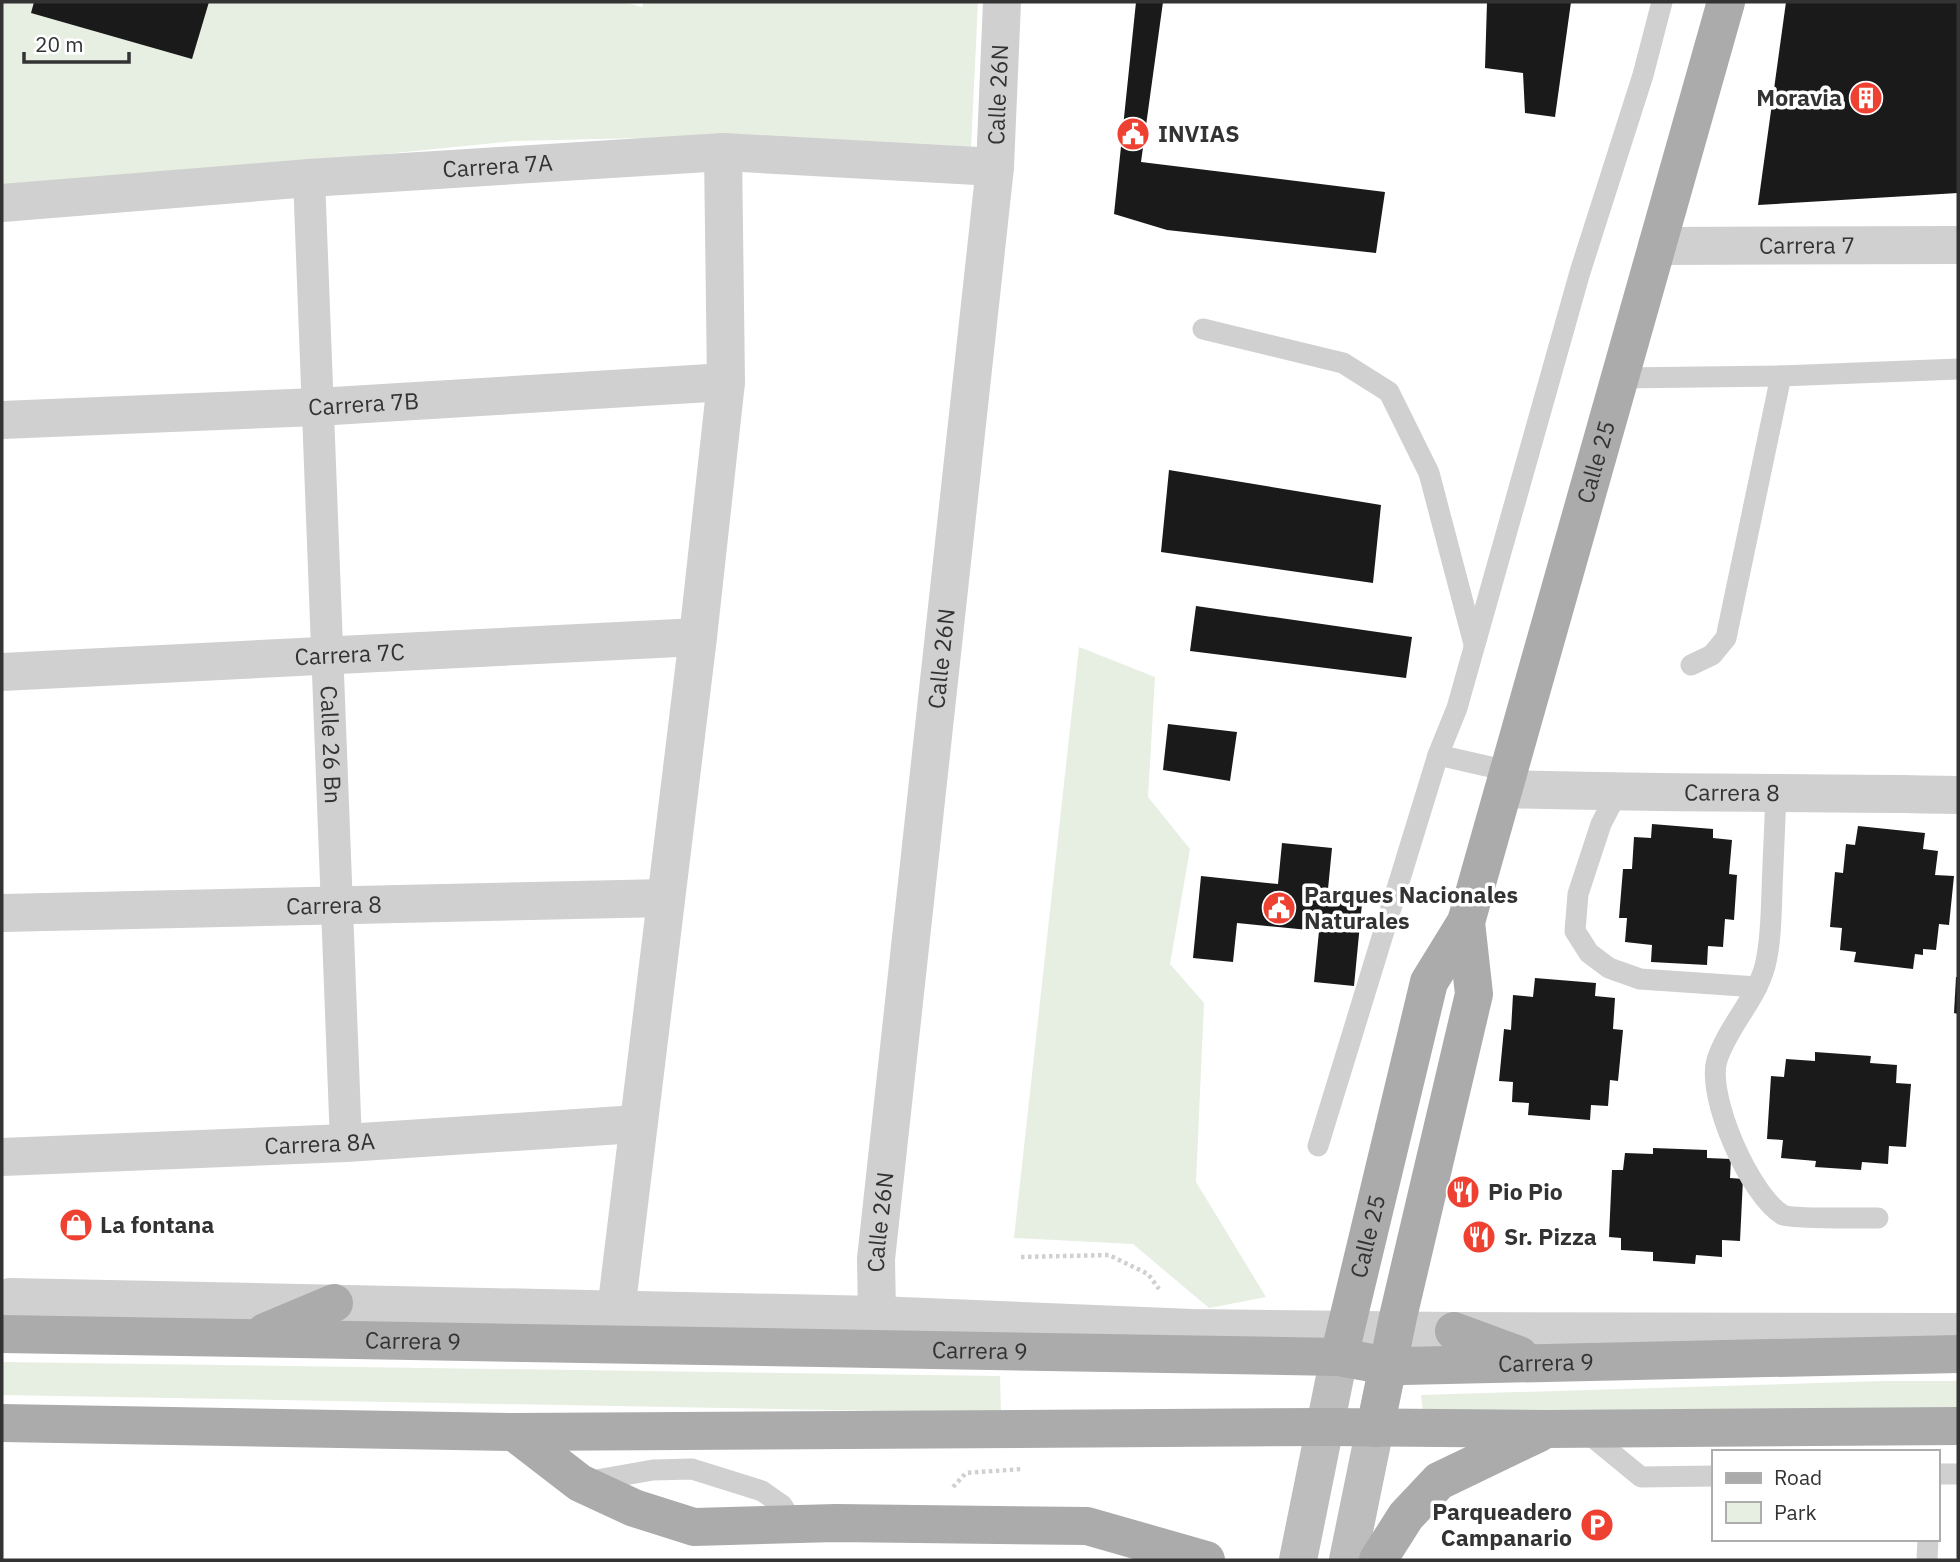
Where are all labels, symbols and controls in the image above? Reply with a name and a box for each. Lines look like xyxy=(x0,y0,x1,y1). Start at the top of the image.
scale bar xyxy=(24,21,130,65)
text: 20 m xyxy=(35,30,84,58)
street label: Calle 26N xyxy=(980,43,1014,146)
building icon: Moravia xyxy=(1847,79,1885,117)
place label: Moravia xyxy=(1756,82,1842,112)
public building icon: INVIAS xyxy=(1114,115,1152,153)
place label: INVIAS xyxy=(1158,118,1240,148)
street label: Carrera 7A xyxy=(441,147,554,184)
street label: Carrera 7 xyxy=(1759,229,1855,260)
street label: Carrera 7B xyxy=(308,385,420,421)
street label: Calle 25 xyxy=(1569,417,1621,507)
street label: Calle 26N xyxy=(920,607,961,710)
street label: Carrera 7C xyxy=(294,636,405,671)
street label: Calle 26 Bn xyxy=(314,685,349,804)
street label: Carrera 8 xyxy=(1684,776,1780,807)
place label: Parques Nacionales Naturales xyxy=(1304,879,1518,935)
street label: Carrera 8 xyxy=(286,888,382,921)
public building icon: Parques Nacionales Naturales xyxy=(1260,889,1298,927)
street label: Carrera 8A xyxy=(264,1125,376,1160)
street label: Calle 26N xyxy=(860,1170,899,1273)
restaurant icon: Pio Pio xyxy=(1444,1173,1482,1211)
place label: Pio Pio xyxy=(1488,1176,1563,1206)
street label: Calle 25 xyxy=(1342,1192,1391,1281)
shop icon: La fontana xyxy=(57,1206,95,1244)
place label: La fontana xyxy=(100,1209,214,1239)
restaurant icon: Sr. Pizza xyxy=(1460,1218,1498,1256)
place label: Sr. Pizza xyxy=(1504,1221,1597,1251)
street label: Carrera 9 xyxy=(365,1324,461,1356)
street label: Carrera 9 xyxy=(932,1334,1028,1366)
street label: Carrera 9 xyxy=(1498,1346,1594,1378)
legend xyxy=(1712,1450,1939,1541)
text: Road xyxy=(1774,1463,1822,1491)
place label: Parqueadero Campanario xyxy=(1432,1496,1572,1552)
text: Park xyxy=(1774,1498,1817,1526)
parking icon: Parqueadero Campanario xyxy=(1578,1506,1616,1544)

